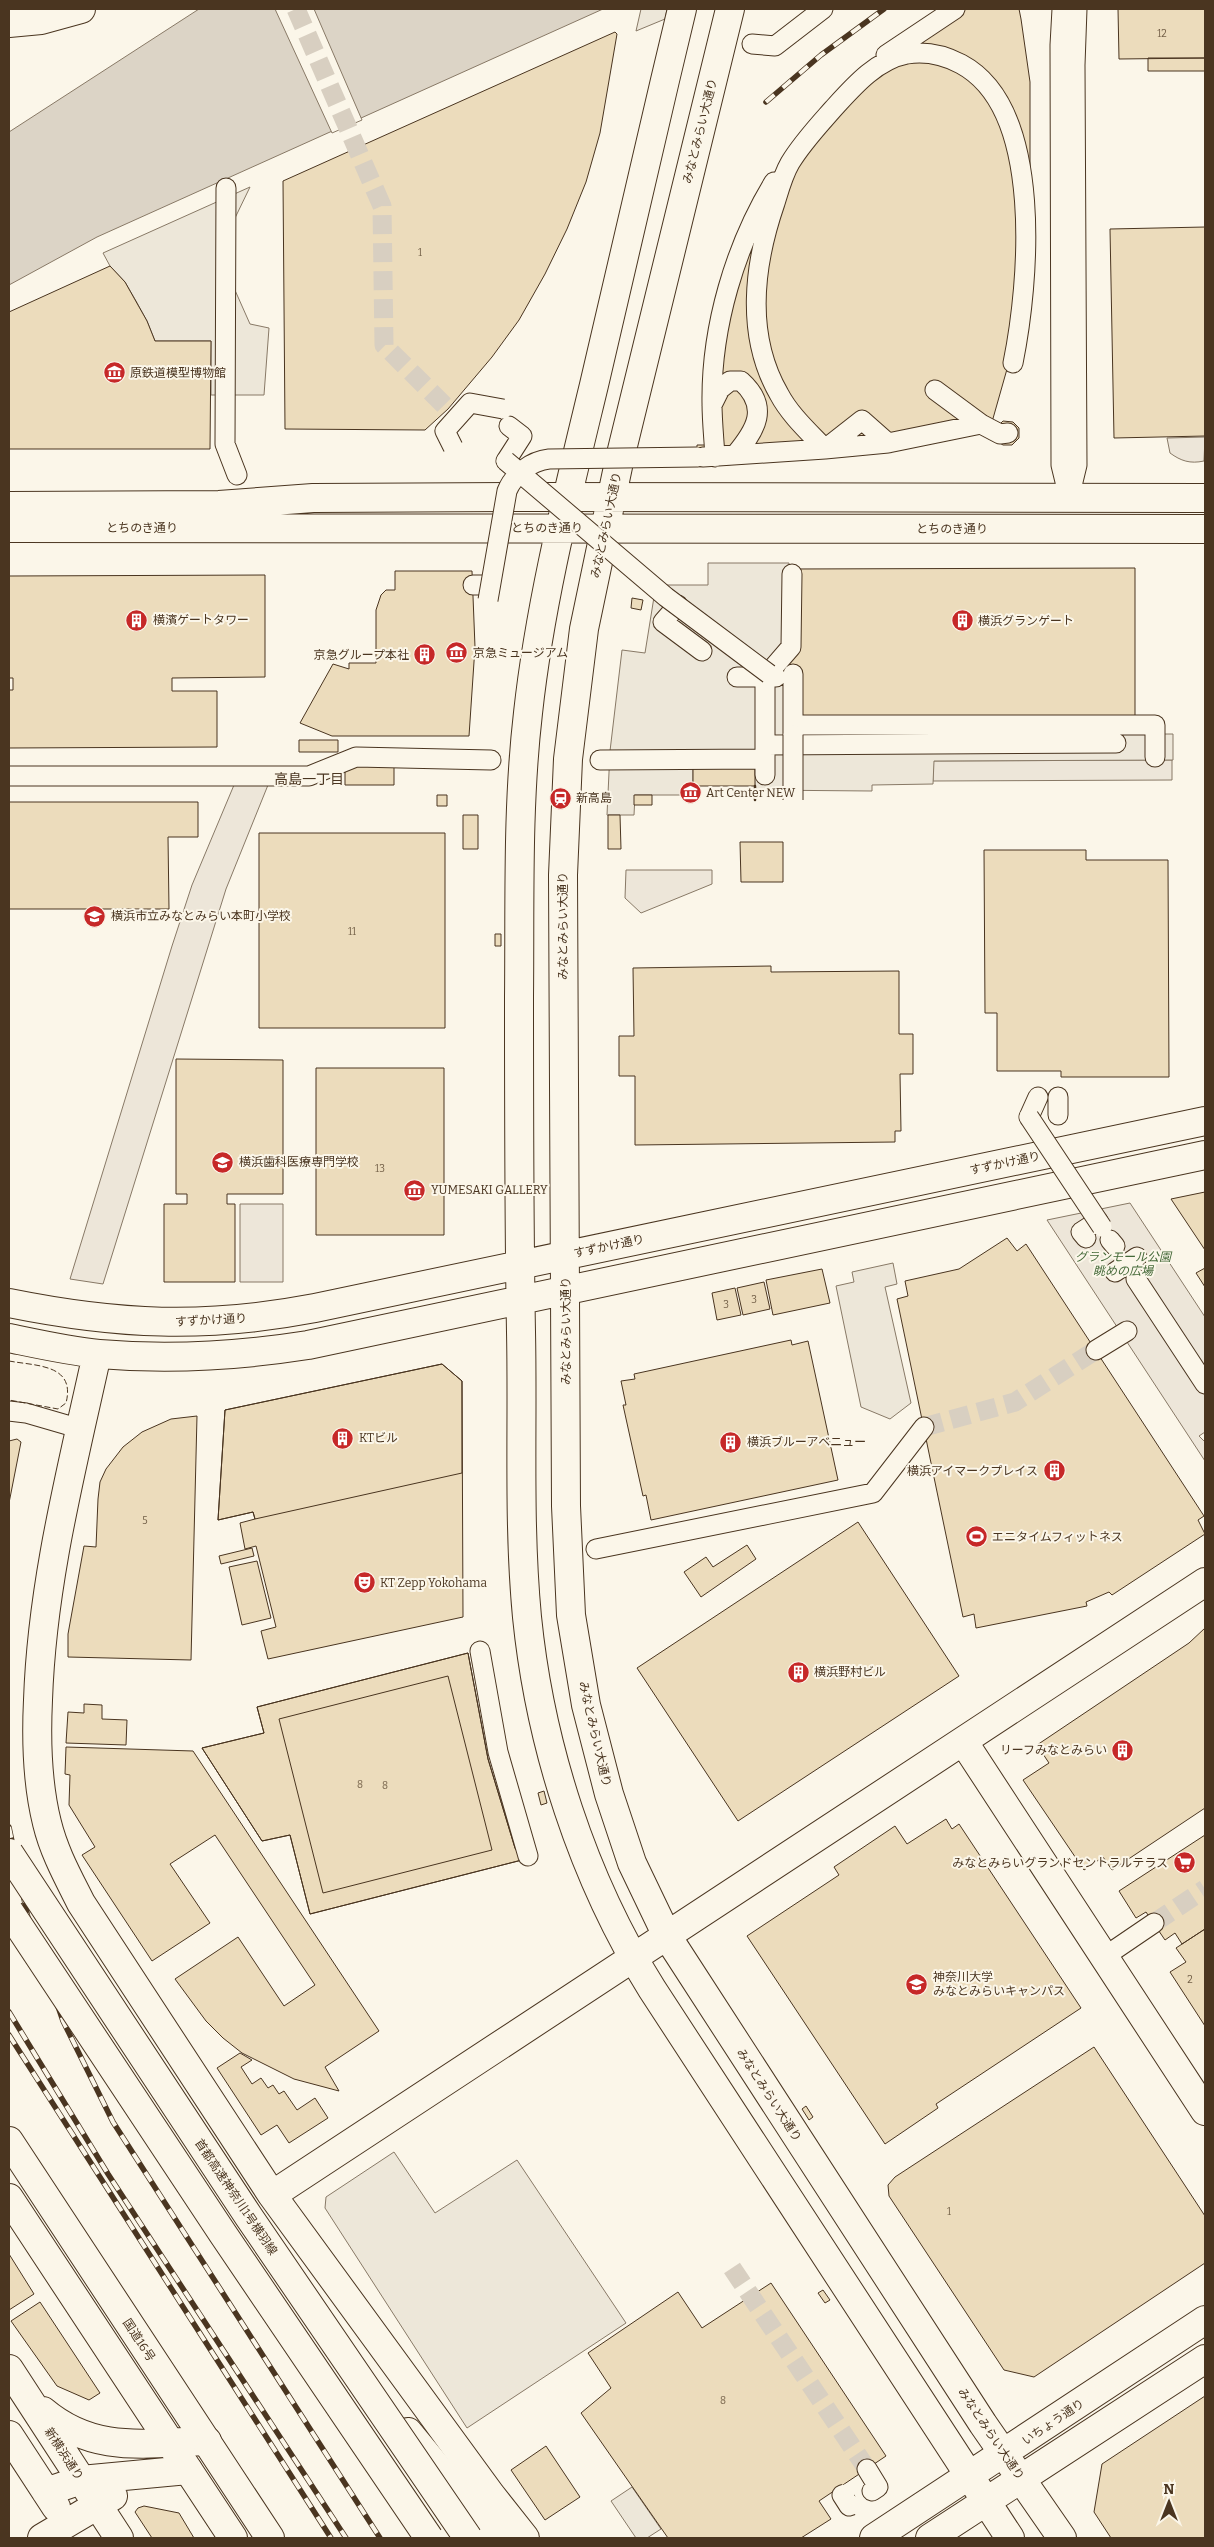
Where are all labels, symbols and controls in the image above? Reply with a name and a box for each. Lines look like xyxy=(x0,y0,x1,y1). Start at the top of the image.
house number: 12 xyxy=(1157,28,1167,40)
street label: みなとみらい大通り xyxy=(680,77,720,185)
house number: 1 xyxy=(418,247,422,259)
museum icon: 原鉄道模型博物館 xyxy=(102,361,126,385)
place label: 原鉄道模型博物館 xyxy=(130,366,226,380)
street label: みなとみらい大通り xyxy=(588,471,624,579)
street label: とちのき通り xyxy=(106,521,178,535)
street label: とちのき通り xyxy=(511,521,583,535)
street label: とちのき通り xyxy=(916,522,988,536)
building icon: 横濱ゲートタワー xyxy=(125,608,149,632)
building icon: 横浜グランゲート xyxy=(950,609,974,633)
place label: 横濱ゲートタワー xyxy=(153,613,249,627)
place label: 横浜グランゲート xyxy=(978,614,1074,628)
museum icon: 京急ミュージアム xyxy=(445,641,469,665)
building icon: 京急グループ本社 xyxy=(413,643,437,667)
place label: 京急ミュージアム xyxy=(473,646,568,660)
place label: 京急グループ本社 xyxy=(314,648,409,662)
district label: 高島一丁目 xyxy=(274,771,344,788)
museum icon: Art Center NEW xyxy=(678,781,702,805)
station icon: 新高島 xyxy=(548,786,572,810)
place label: Art Center NEW xyxy=(706,786,796,800)
place label: 新高島 xyxy=(576,791,612,805)
street label: みなとみらい大通り xyxy=(556,872,570,980)
school or university icon: 横浜市立みなとみらい本町小学校 xyxy=(83,904,107,928)
place label: 横浜市立みなとみらい本町小学校 xyxy=(111,909,291,923)
house number: 11 xyxy=(348,926,356,938)
street label: すずかけ通り xyxy=(968,1149,1042,1177)
school or university icon: 横浜歯科医療専門学校 xyxy=(211,1150,235,1174)
place label: 横浜歯科医療専門学校 xyxy=(239,1155,359,1169)
house number: 13 xyxy=(375,1163,385,1175)
museum icon: YUMESAKI GALLERY xyxy=(403,1178,427,1202)
place label: YUMESAKI GALLERY xyxy=(431,1183,548,1197)
street label: すずかけ通り xyxy=(572,1232,646,1260)
park label: グランモール公園 眺めの広場 xyxy=(1075,1250,1173,1278)
street label: みなとみらい大通り xyxy=(559,1277,573,1385)
house number: 3 xyxy=(751,1294,757,1306)
house number: 3 xyxy=(723,1299,729,1311)
street label: すずかけ通り xyxy=(175,1311,247,1329)
building icon: KTビル xyxy=(331,1426,355,1450)
building icon: 横浜ブルーアベニュー xyxy=(719,1430,743,1454)
place label: KTビル xyxy=(359,1431,398,1445)
place label: 横浜ブルーアベニュー xyxy=(747,1435,866,1449)
building icon: 横浜アイマークプレイス xyxy=(1042,1459,1066,1483)
place label: 横浜アイマークプレイス xyxy=(907,1464,1038,1478)
house number: 5 xyxy=(142,1515,148,1527)
sports icon: エニタイムフィットネス xyxy=(964,1525,988,1549)
place label: エニタイムフィットネス xyxy=(992,1530,1123,1544)
theatre icon: KT Zepp Yokohama xyxy=(352,1571,376,1595)
place label: KT Zepp Yokohama xyxy=(380,1576,487,1590)
building icon: 横浜野村ビル xyxy=(786,1660,810,1684)
place label: 横浜野村ビル xyxy=(814,1665,886,1679)
street label: みなとみらい大通り xyxy=(576,1680,614,1788)
building icon: リーフみなとみらい xyxy=(1111,1738,1135,1762)
place label: リーフみなとみらい xyxy=(1000,1743,1107,1757)
house number: 8 xyxy=(357,1779,363,1791)
house number: 8 xyxy=(382,1780,388,1792)
supermarket icon: みなとみらいグランドセントラルテラス xyxy=(1172,1851,1196,1875)
place label: みなとみらいグランドセントラルテラス xyxy=(952,1856,1168,1870)
place label: 神奈川大学 みなとみらいキャンパス xyxy=(933,1970,1065,1998)
school or university icon: 神奈川大学 みなとみらいキャンパス xyxy=(905,1972,929,1996)
house number: 2 xyxy=(1187,1974,1193,1986)
street label: みなとみらい大通り xyxy=(734,2046,804,2144)
street label: 首都高速神奈川1号横羽線 xyxy=(192,2136,280,2258)
house number: 1 xyxy=(947,2206,951,2218)
street label: 国道16号 xyxy=(120,2316,158,2364)
street label: みなとみらい大通り xyxy=(955,2385,1027,2483)
house number: 8 xyxy=(720,2395,726,2407)
street label: いちょう通り xyxy=(1019,2396,1087,2448)
street label: 新横浜通り xyxy=(42,2425,86,2483)
north arrow xyxy=(1144,2477,1194,2527)
text: N xyxy=(1164,2481,1175,2498)

